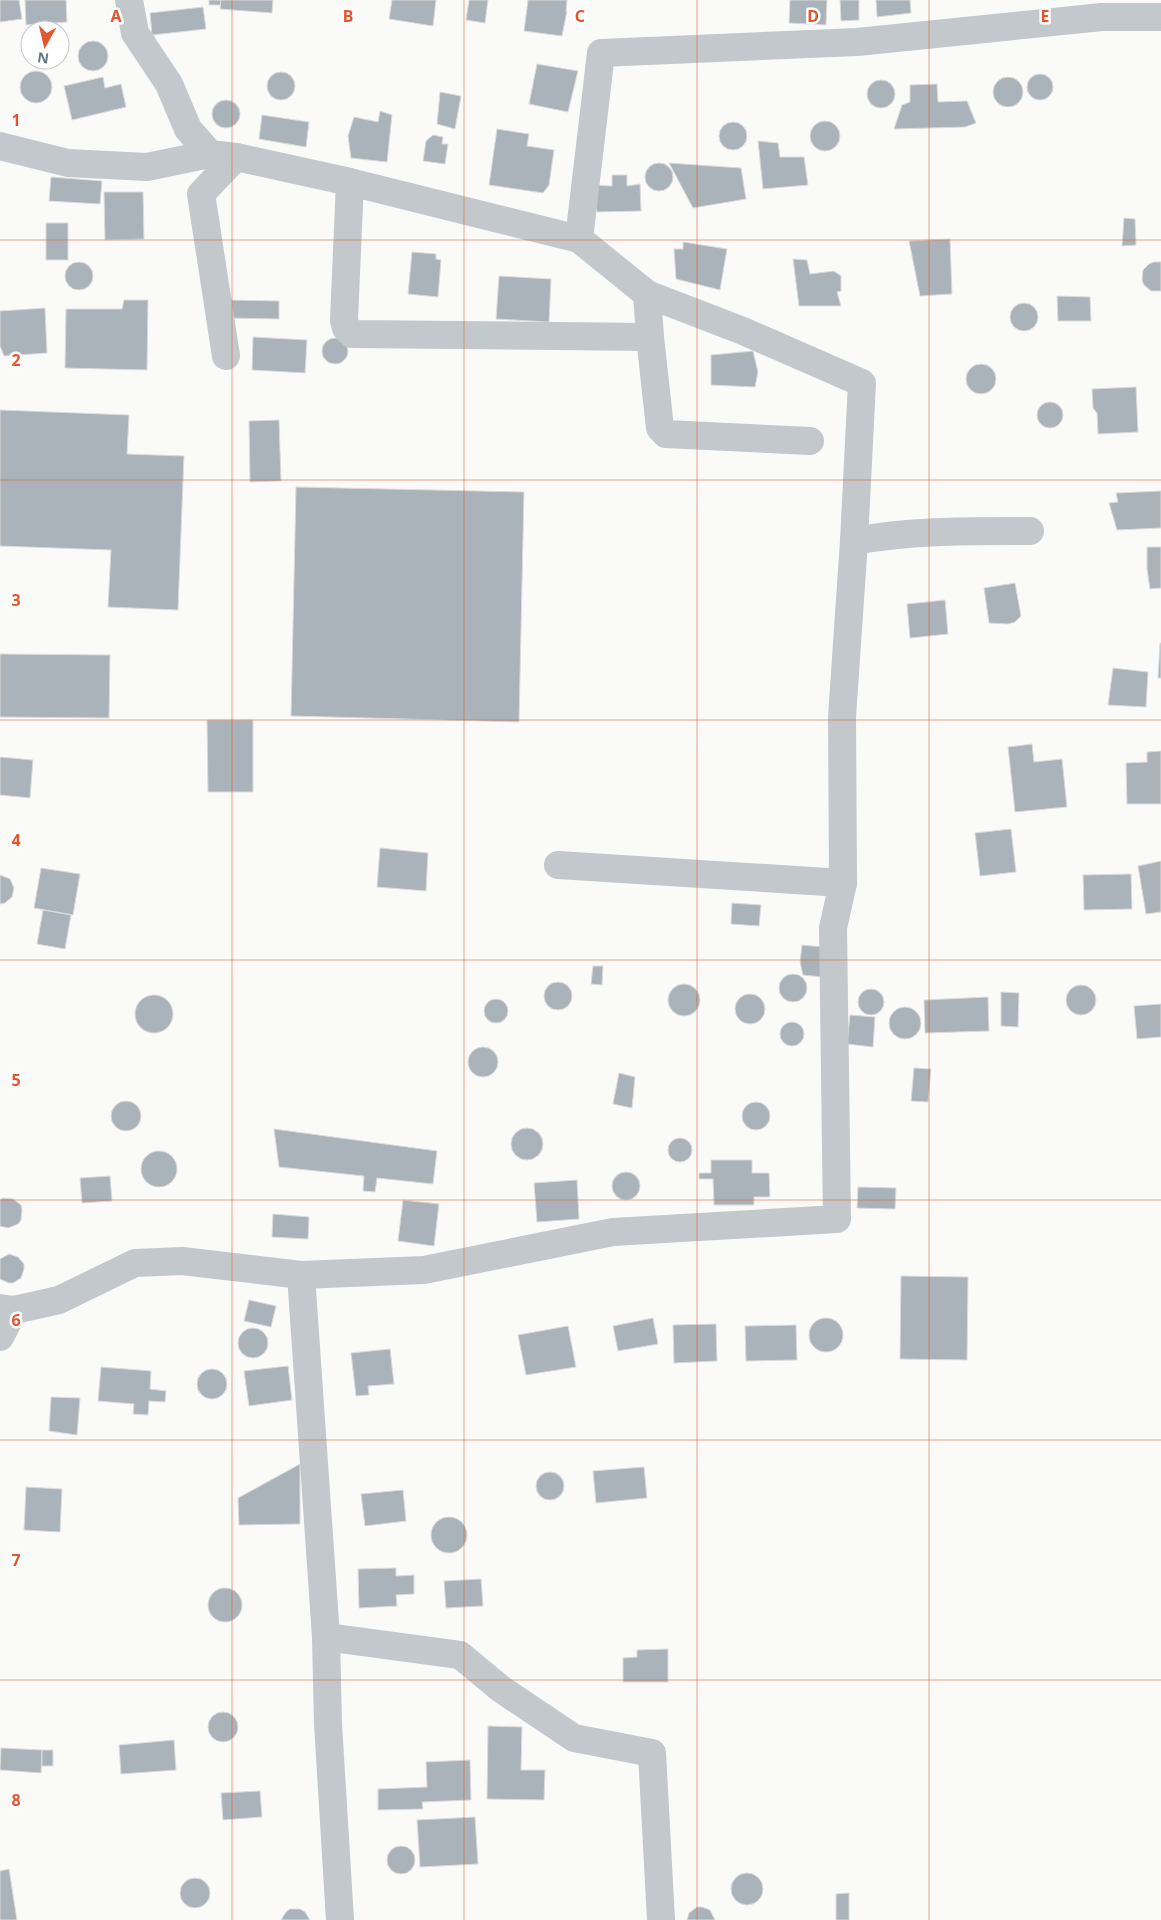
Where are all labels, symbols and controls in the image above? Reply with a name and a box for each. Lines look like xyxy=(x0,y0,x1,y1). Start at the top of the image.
text: A xyxy=(110,5,122,27)
text: B xyxy=(343,5,353,27)
text: C xyxy=(575,5,585,27)
text: D xyxy=(807,5,819,27)
text: E xyxy=(1041,5,1050,27)
north arrow xyxy=(20,20,70,70)
text: N xyxy=(36,48,50,69)
text: 1 xyxy=(11,109,21,131)
text: 2 xyxy=(11,349,21,371)
text: 3 xyxy=(11,589,21,611)
text: 4 xyxy=(11,829,21,851)
text: 5 xyxy=(11,1069,21,1091)
text: 6 xyxy=(11,1309,21,1331)
text: 7 xyxy=(11,1549,21,1571)
text: 8 xyxy=(11,1789,21,1811)

